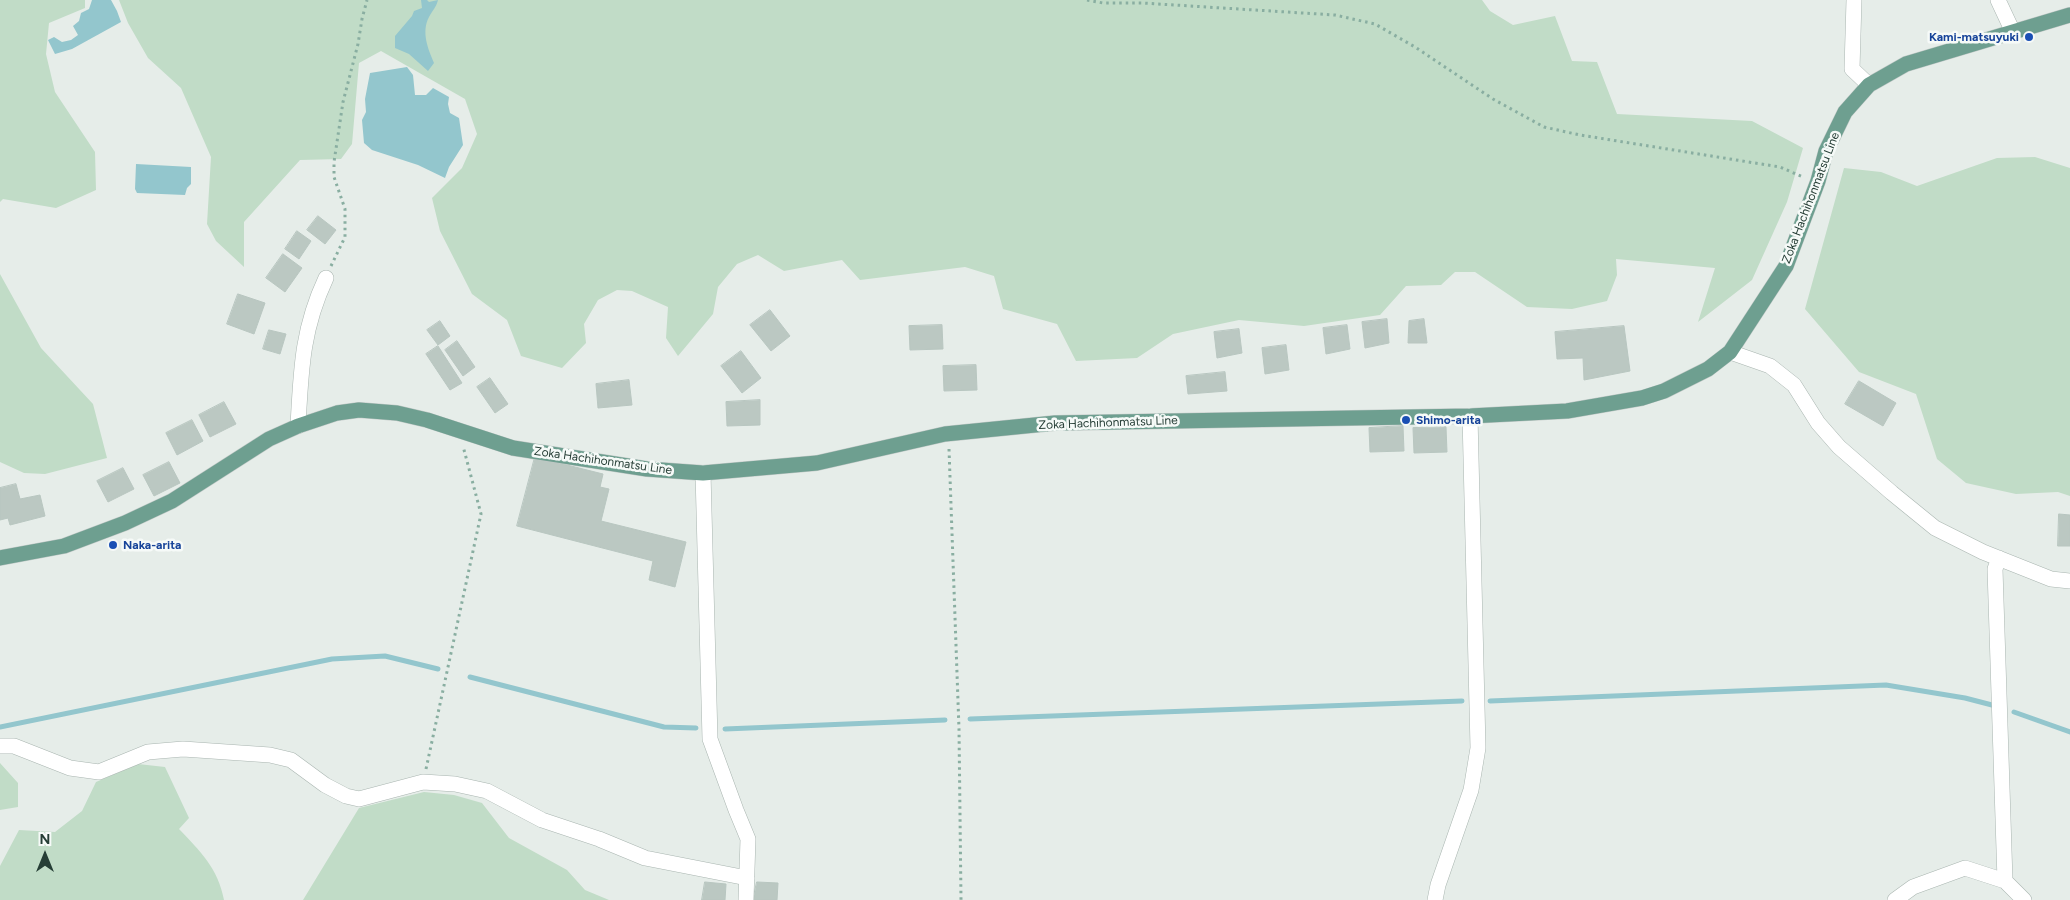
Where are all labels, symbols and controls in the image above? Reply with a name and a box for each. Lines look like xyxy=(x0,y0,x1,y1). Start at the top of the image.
place label: Kami-matsuyuki xyxy=(1929,30,2019,44)
marker: Kami-matsuyuki xyxy=(2023,31,2035,43)
street label: Zoka Hachihonmatsu Line xyxy=(1779,130,1843,266)
street label: Zoka Hachihonmatsu Line xyxy=(1038,413,1178,433)
place label: Shimo-arita xyxy=(1416,413,1481,427)
marker: Shimo-arita xyxy=(1400,414,1412,426)
street label: Zoka Hachihonmatsu Line xyxy=(533,444,673,478)
place label: Naka-arita xyxy=(123,538,181,552)
marker: Naka-arita xyxy=(107,539,119,551)
north arrow xyxy=(20,830,70,880)
text: N xyxy=(40,831,50,848)

